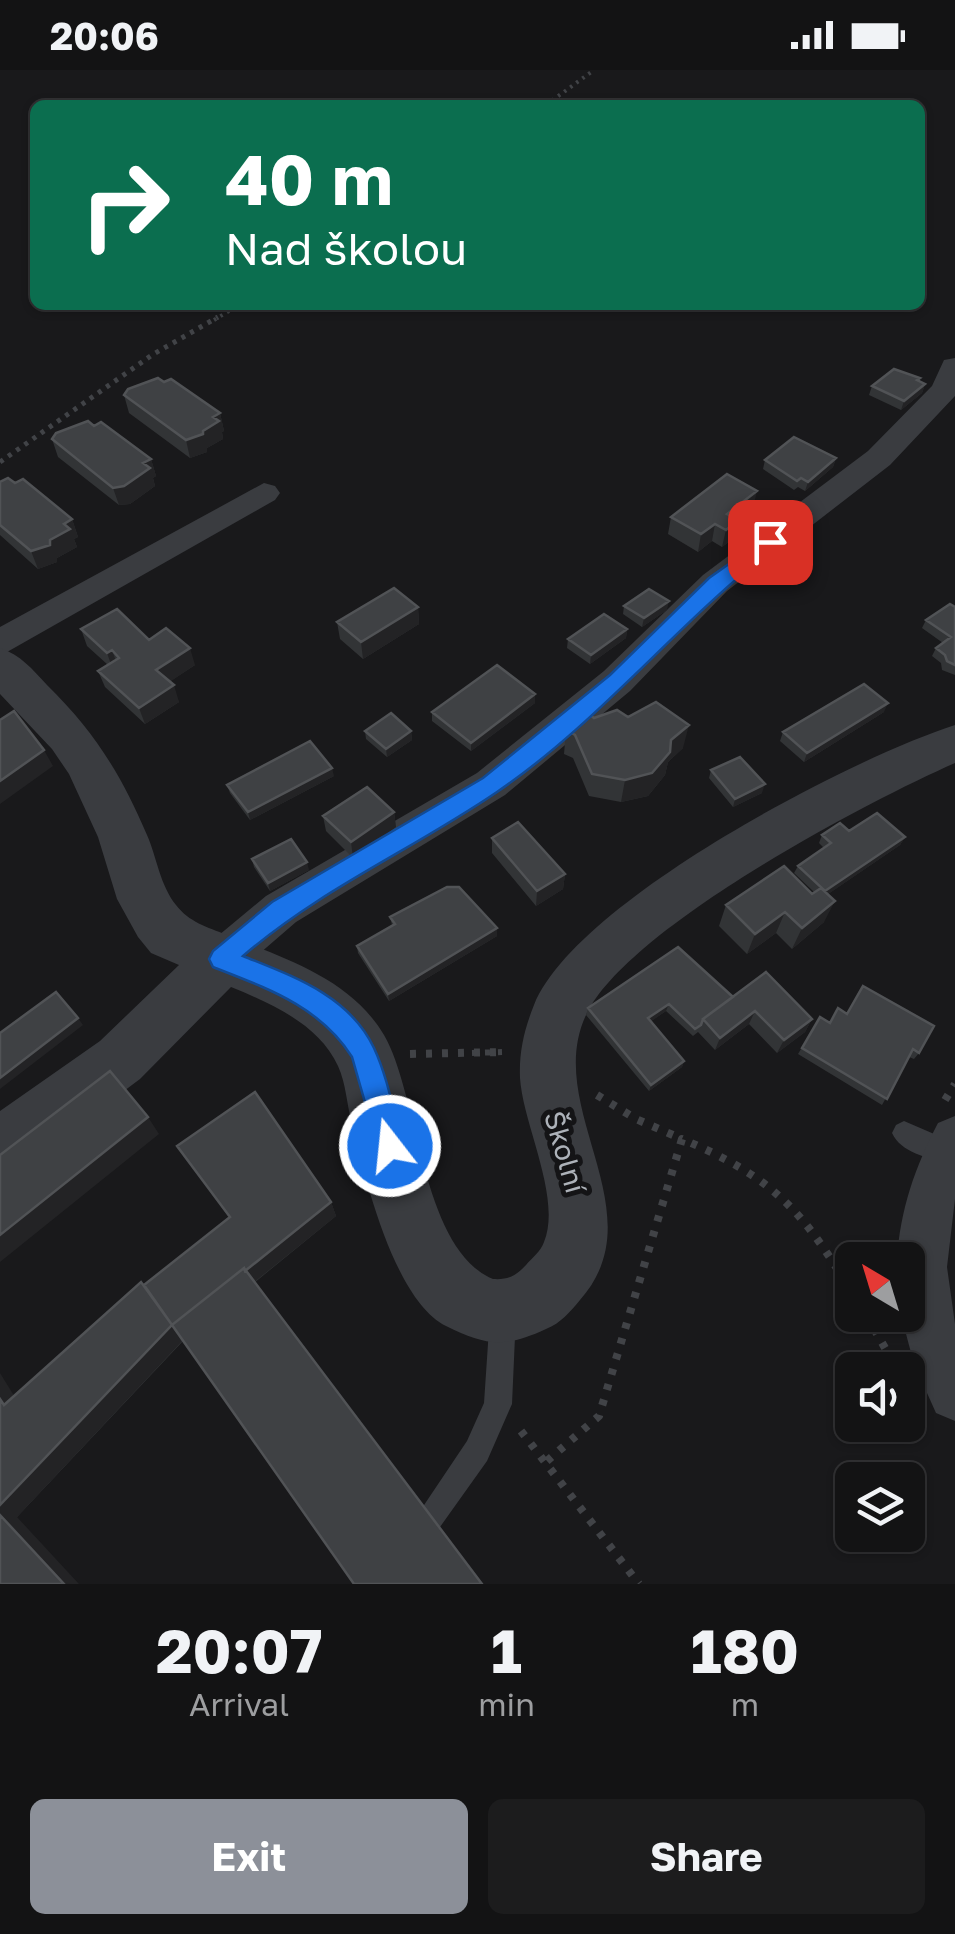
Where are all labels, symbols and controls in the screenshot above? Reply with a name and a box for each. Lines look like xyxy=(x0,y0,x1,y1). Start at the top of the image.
text: 20:06 xyxy=(50,13,159,58)
text: 40 m xyxy=(225,136,393,220)
icon: right xyxy=(60,140,190,270)
text: Nad školou xyxy=(225,221,467,275)
pin xyxy=(728,500,813,585)
icon: arrive xyxy=(743,515,798,570)
position arrow xyxy=(338,1094,442,1198)
street label: Školní xyxy=(538,1107,593,1198)
north arrow xyxy=(835,1242,925,1332)
map controls xyxy=(835,1242,925,1552)
button: sound xyxy=(835,1352,925,1442)
button: layers xyxy=(835,1462,925,1552)
text: 20:07 xyxy=(156,1614,322,1686)
text: 1 xyxy=(491,1614,522,1686)
text: 180 xyxy=(691,1614,799,1686)
text: Arrival xyxy=(189,1685,289,1723)
text: min xyxy=(478,1685,535,1723)
text: m xyxy=(731,1685,759,1723)
button: Exit xyxy=(30,1799,468,1914)
button: Share xyxy=(488,1799,925,1914)

